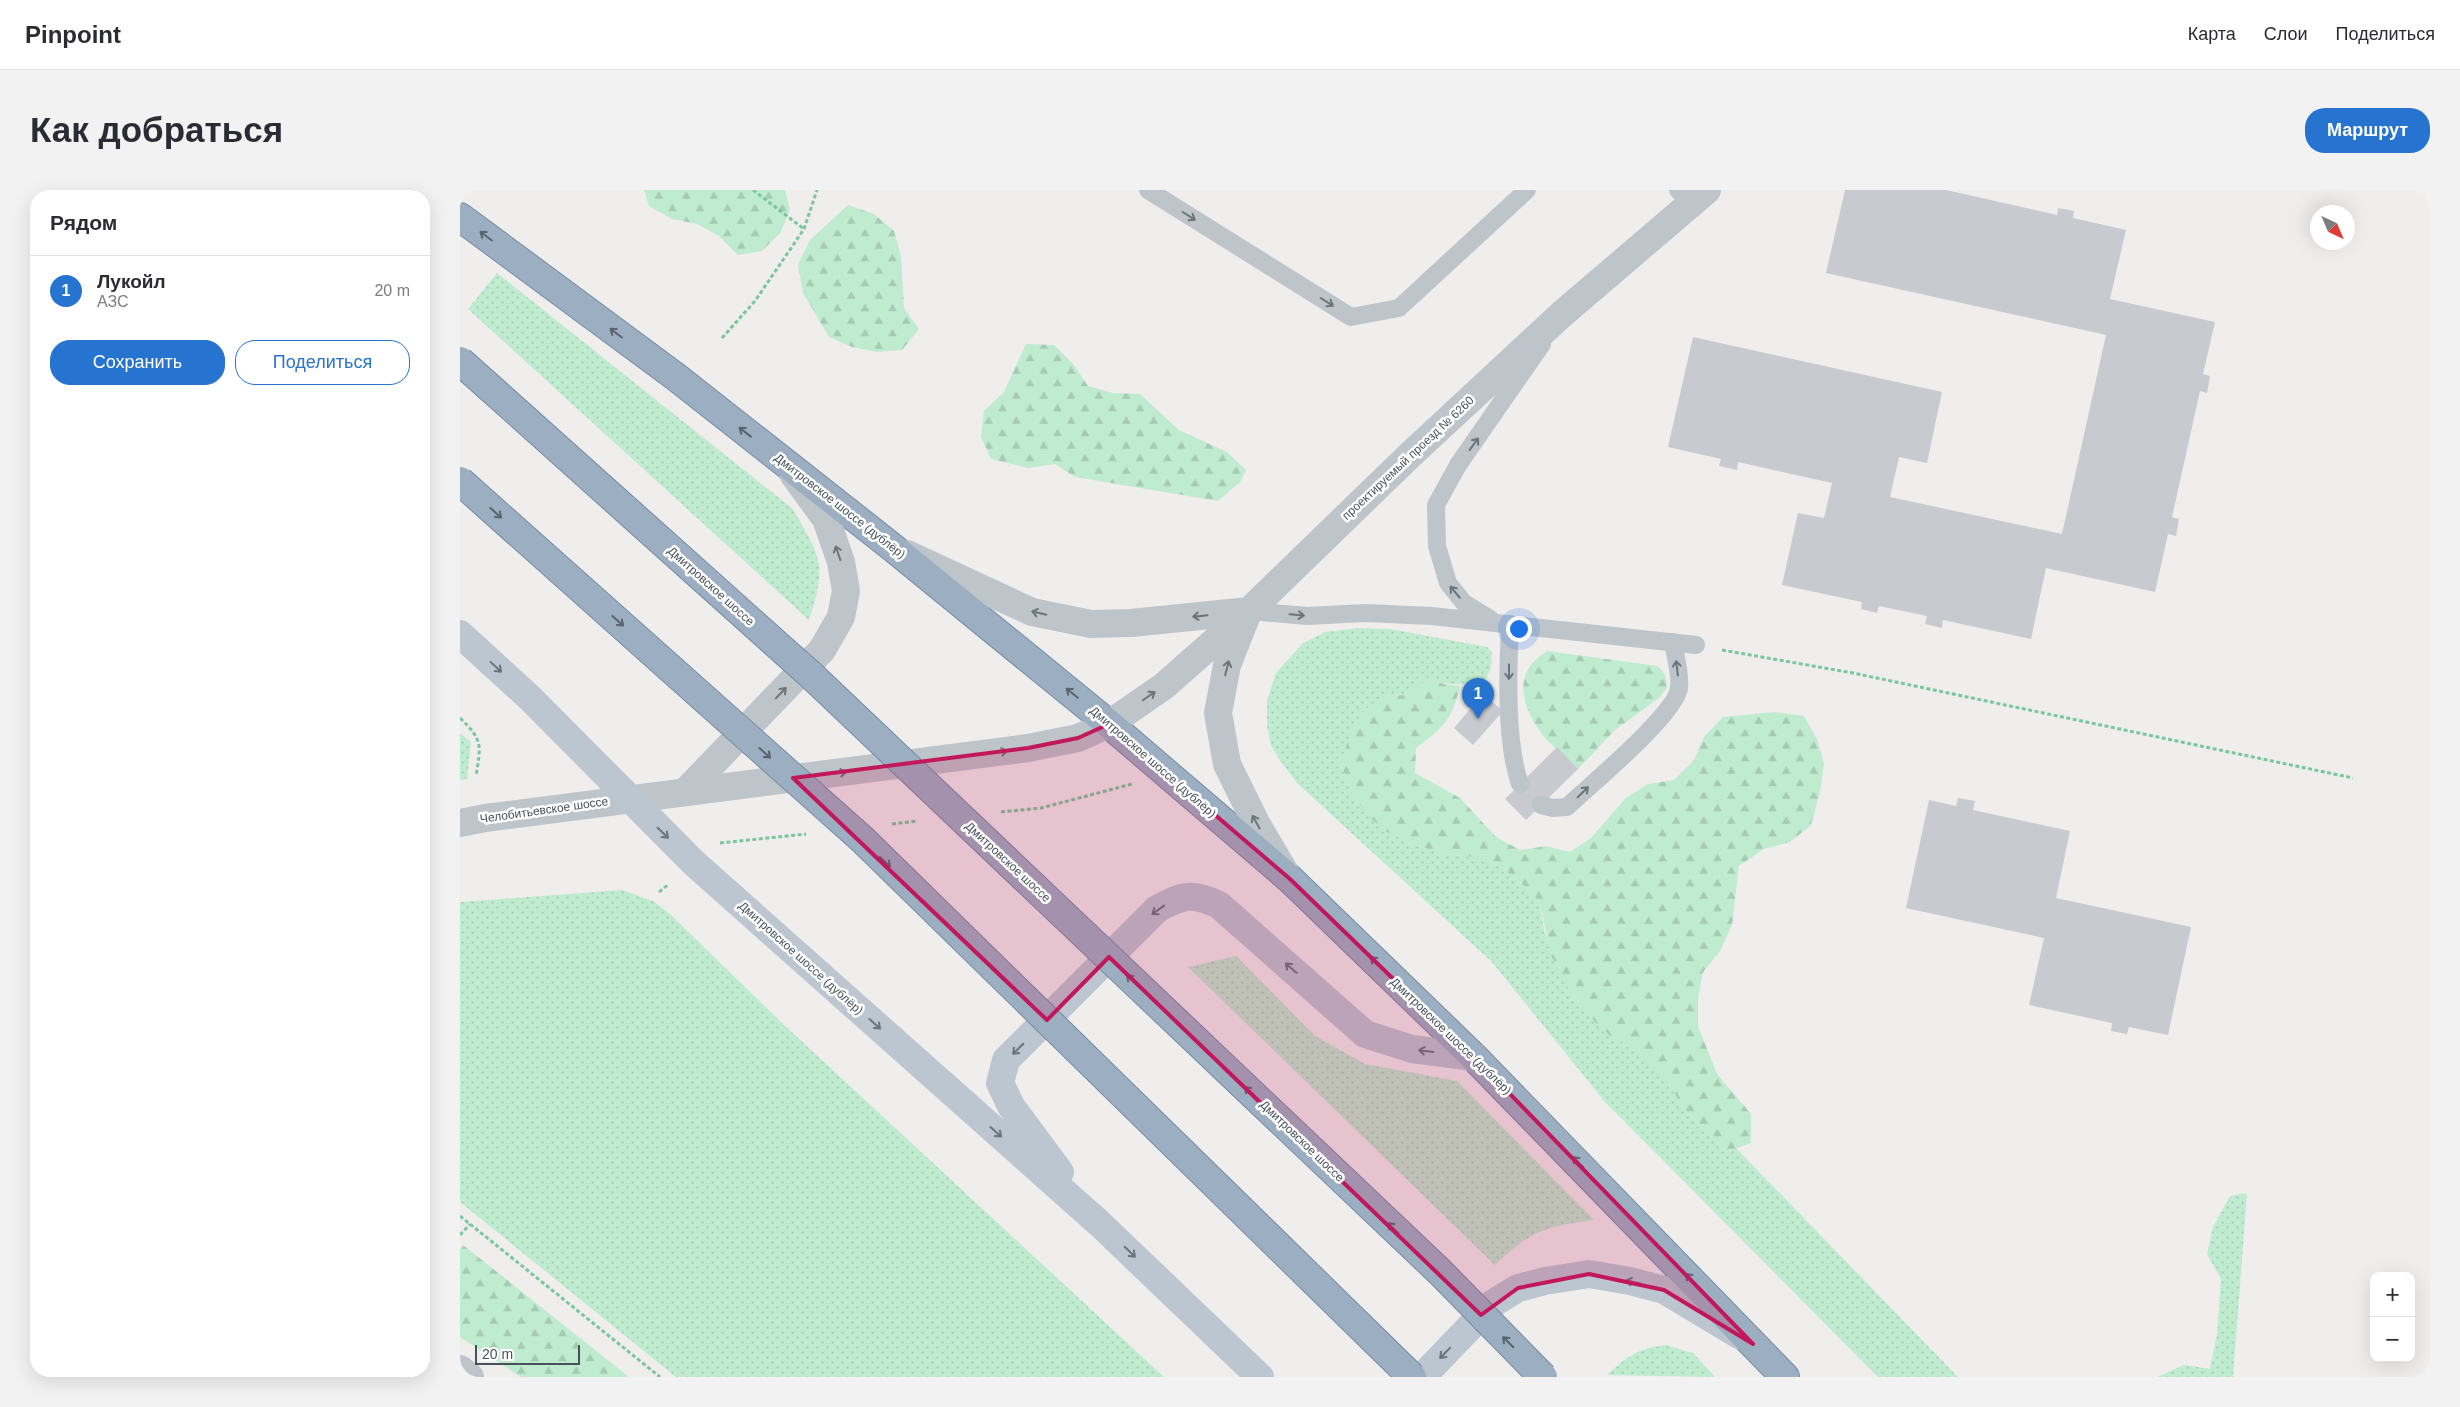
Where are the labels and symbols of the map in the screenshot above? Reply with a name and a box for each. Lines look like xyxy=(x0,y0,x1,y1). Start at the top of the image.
north arrow xyxy=(2310,205,2355,250)
one-way arrow xyxy=(1182,211,1196,221)
one-way arrow xyxy=(479,231,493,241)
one-way arrow xyxy=(1319,297,1333,307)
one-way arrow xyxy=(609,328,623,338)
street label: проектируемый проезд № 6260 xyxy=(1339,393,1477,523)
one-way arrow xyxy=(739,426,752,437)
one-way arrow xyxy=(1469,437,1479,451)
street label: Дмитровское шоссе (дублёр) xyxy=(772,451,908,561)
one-way arrow xyxy=(490,507,503,519)
street label: Дмитровское шоссе xyxy=(665,544,757,629)
one-way arrow xyxy=(833,546,842,562)
one-way arrow xyxy=(1449,585,1460,598)
one-way arrow xyxy=(1032,608,1048,617)
one-way arrow xyxy=(1192,611,1208,621)
one-way arrow xyxy=(1289,611,1305,620)
one-way arrow xyxy=(611,616,624,627)
your location xyxy=(1506,616,1532,642)
one-way arrow xyxy=(1672,660,1682,676)
one-way arrow xyxy=(489,661,502,673)
one-way arrow xyxy=(1223,661,1232,677)
one-way arrow xyxy=(1504,664,1514,680)
pin: 1 xyxy=(1462,678,1494,719)
one-way arrow xyxy=(775,687,787,699)
one-way arrow xyxy=(1066,687,1079,698)
one-way arrow xyxy=(1142,691,1156,701)
street label: Дмитровское шоссе (дублёр) xyxy=(1087,703,1219,821)
one-way arrow xyxy=(759,747,772,759)
one-way arrow xyxy=(992,747,1008,757)
one-way arrow xyxy=(831,767,847,777)
one-way arrow xyxy=(1577,786,1590,798)
street label: Челобитьевское шоссе xyxy=(479,794,609,826)
one-way arrow xyxy=(1251,815,1261,830)
street label: Дмитровское шоссе xyxy=(963,819,1054,905)
one-way arrow xyxy=(657,827,669,839)
one-way arrow xyxy=(879,856,892,868)
street label: Дмитровское шоссе (дублёр) xyxy=(736,898,866,1018)
one-way arrow xyxy=(1151,905,1165,915)
one-way arrow xyxy=(1370,956,1382,969)
one-way arrow xyxy=(1284,963,1297,974)
one-way arrow xyxy=(1126,974,1139,986)
street label: Дмитровское шоссе (дублёр) xyxy=(1388,975,1514,1097)
one-way arrow xyxy=(868,1018,881,1029)
one-way arrow xyxy=(1012,1042,1024,1055)
one-way arrow xyxy=(1418,1046,1434,1056)
one-way arrow xyxy=(1244,1086,1256,1098)
street label: Дмитровское шоссе xyxy=(1257,1097,1347,1185)
one-way arrow xyxy=(990,1126,1003,1137)
one-way arrow xyxy=(1572,1156,1584,1168)
one-way arrow xyxy=(1387,1222,1399,1234)
one-way arrow xyxy=(1123,1246,1136,1258)
one-way arrow xyxy=(1685,1272,1697,1285)
one-way arrow xyxy=(1625,1277,1641,1286)
one-way arrow xyxy=(1502,1336,1514,1348)
scale bar xyxy=(475,1342,580,1365)
one-way arrow xyxy=(1439,1347,1451,1359)

